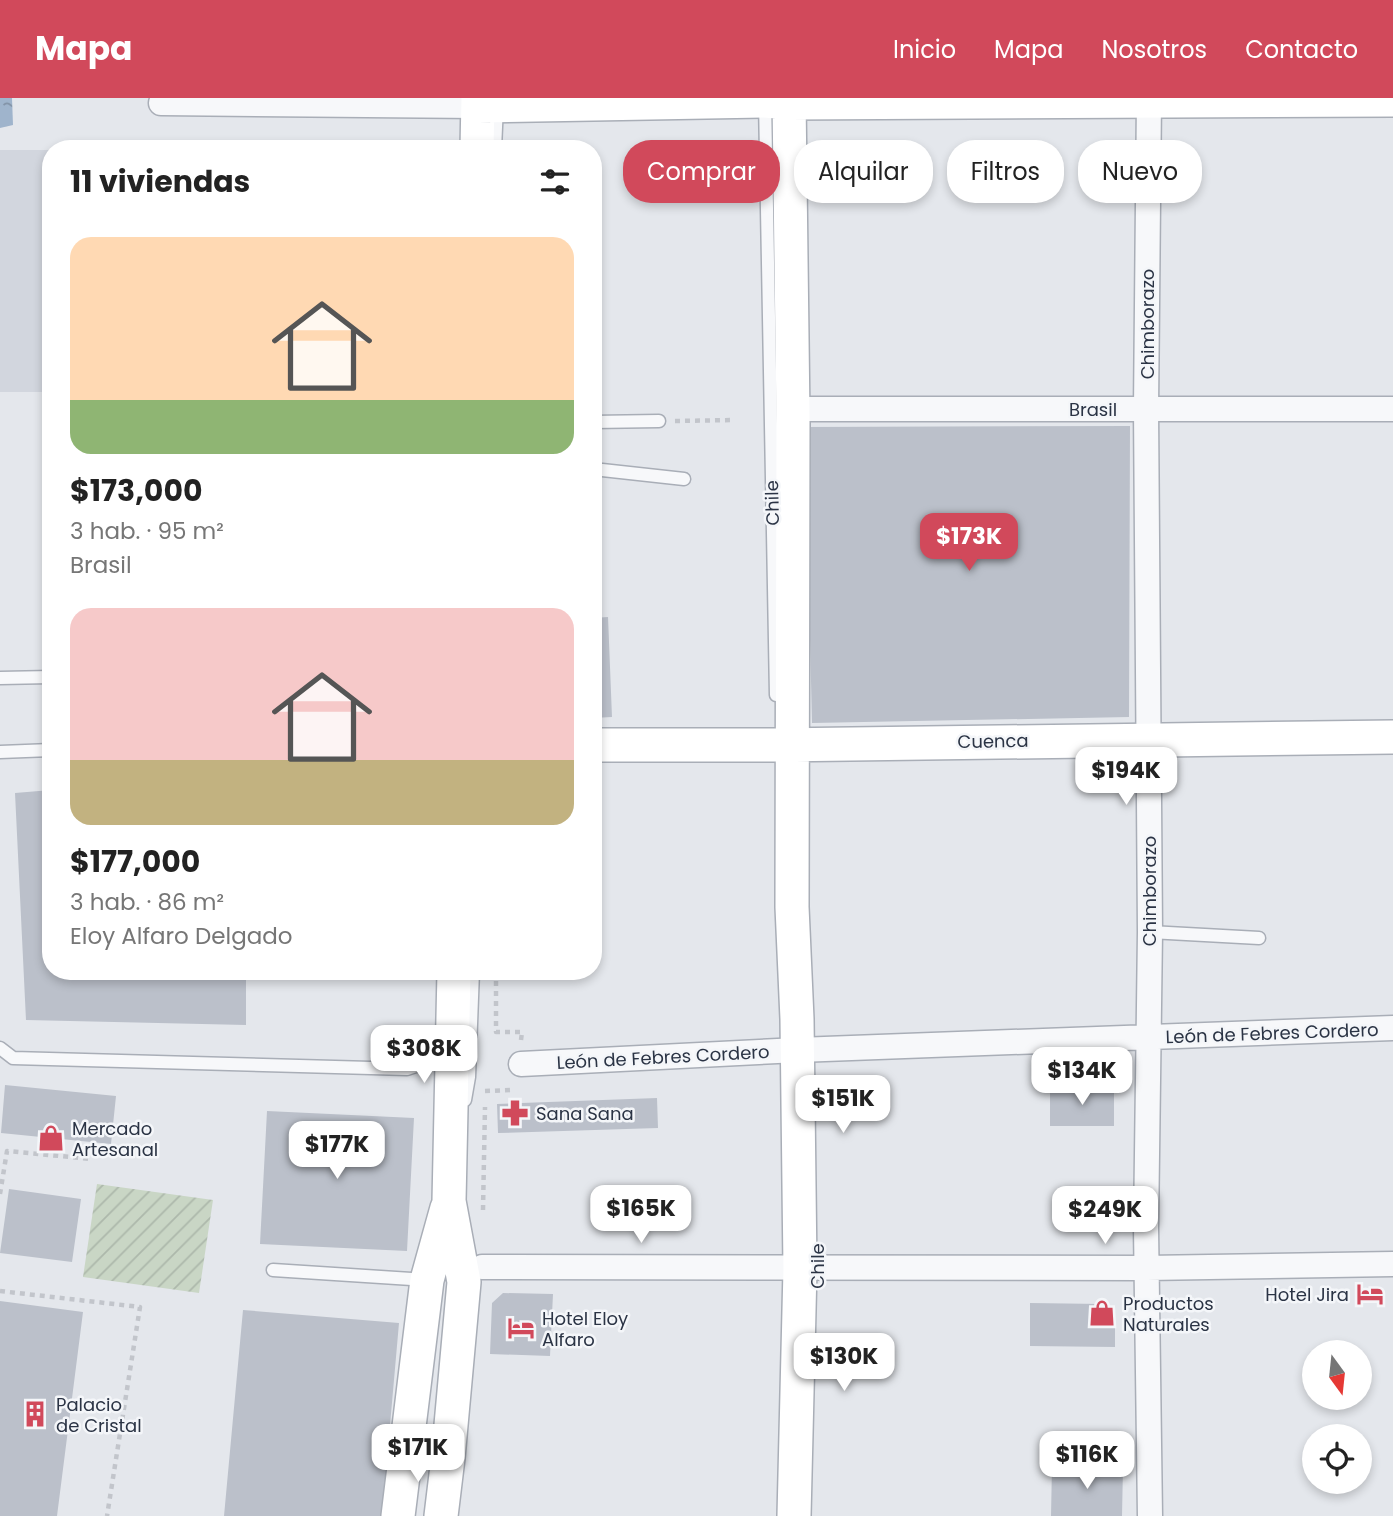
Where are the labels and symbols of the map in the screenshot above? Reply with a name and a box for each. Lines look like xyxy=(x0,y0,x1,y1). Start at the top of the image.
street label: Chimborazo xyxy=(1135,269,1160,379)
street label: Brasil xyxy=(1069,397,1117,422)
street label: Chile xyxy=(759,480,785,526)
pin: $173K xyxy=(920,514,1018,573)
street label: Cuenca xyxy=(957,728,1029,754)
pin: $194K xyxy=(1077,748,1175,807)
street label: Chimborazo xyxy=(1137,836,1162,946)
street label: León de Febres Cordero xyxy=(1165,1017,1379,1049)
pin: $308K xyxy=(375,1026,473,1085)
street label: León de Febres Cordero xyxy=(556,1039,770,1075)
pin: $134K xyxy=(1033,1048,1131,1107)
pin: $151K xyxy=(794,1076,892,1135)
pharmacy icon: Sana Sana xyxy=(500,1098,530,1128)
place label: Sana Sana xyxy=(536,1101,634,1126)
place label: Mercado Artesanal xyxy=(72,1116,158,1162)
pin: $177K xyxy=(288,1122,386,1181)
shop icon: Mercado Artesanal xyxy=(36,1123,66,1153)
pin: $165K xyxy=(592,1186,690,1245)
pin: $249K xyxy=(1056,1186,1154,1246)
street label: Chile xyxy=(805,1243,830,1289)
hotel icon: Hotel Jira xyxy=(1355,1279,1385,1309)
place label: Hotel Jira xyxy=(1265,1282,1349,1307)
place label: Productos Naturales xyxy=(1123,1291,1214,1337)
shop icon: Productos Naturales xyxy=(1087,1298,1117,1328)
place label: Hotel Eloy Alfaro xyxy=(542,1306,628,1352)
hotel icon: Hotel Eloy Alfaro xyxy=(506,1313,536,1343)
pin: $130K xyxy=(795,1334,893,1393)
north arrow xyxy=(1302,1340,1372,1410)
place label: Palacio de Cristal xyxy=(56,1392,142,1438)
building icon: Palacio de Cristal xyxy=(20,1399,50,1429)
pin: $171K xyxy=(369,1424,467,1484)
pin: $116K xyxy=(1038,1432,1136,1491)

